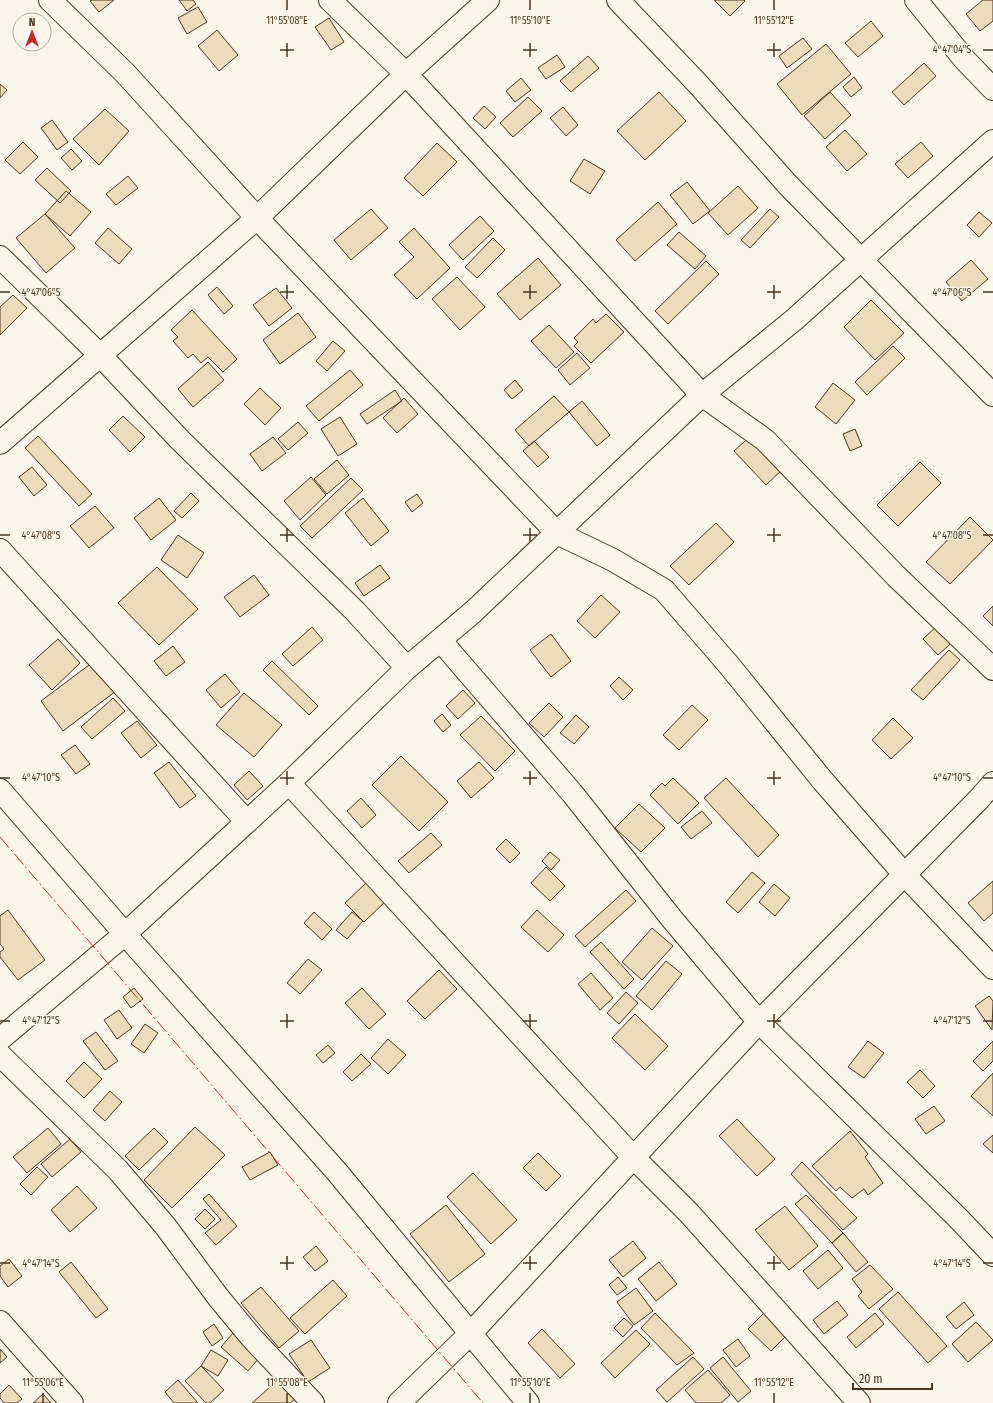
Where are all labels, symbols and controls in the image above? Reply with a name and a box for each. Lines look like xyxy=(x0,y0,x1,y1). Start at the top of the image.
north arrow xyxy=(12,12,52,52)
text: 11°55'08"E xyxy=(266,15,308,27)
text: 11°55'10"E xyxy=(510,15,551,27)
text: 11°55'12"E xyxy=(754,15,794,27)
text: N xyxy=(29,16,35,29)
text: 4°47'04"S xyxy=(933,44,971,56)
text: 4°47'06"S xyxy=(22,287,61,299)
text: 4°47'06"S xyxy=(933,287,972,299)
text: 4°47'08"S xyxy=(21,530,61,542)
text: 4°47'08"S xyxy=(932,530,972,542)
text: 4°47'10"S xyxy=(22,772,60,784)
text: 4°47'10"S xyxy=(933,772,971,784)
text: 4°47'12"S xyxy=(22,1015,60,1027)
text: 4°47'12"S xyxy=(933,1015,971,1027)
text: 4°47'14"S xyxy=(22,1258,60,1270)
text: 4°47'14"S xyxy=(933,1258,971,1270)
scale bar xyxy=(853,1365,932,1391)
text: 20 m xyxy=(859,1372,883,1386)
text: 11°55'06"E xyxy=(22,1377,64,1389)
text: 11°55'08"E xyxy=(266,1377,308,1389)
text: 11°55'10"E xyxy=(510,1377,551,1389)
text: 11°55'12"E xyxy=(754,1377,794,1389)

